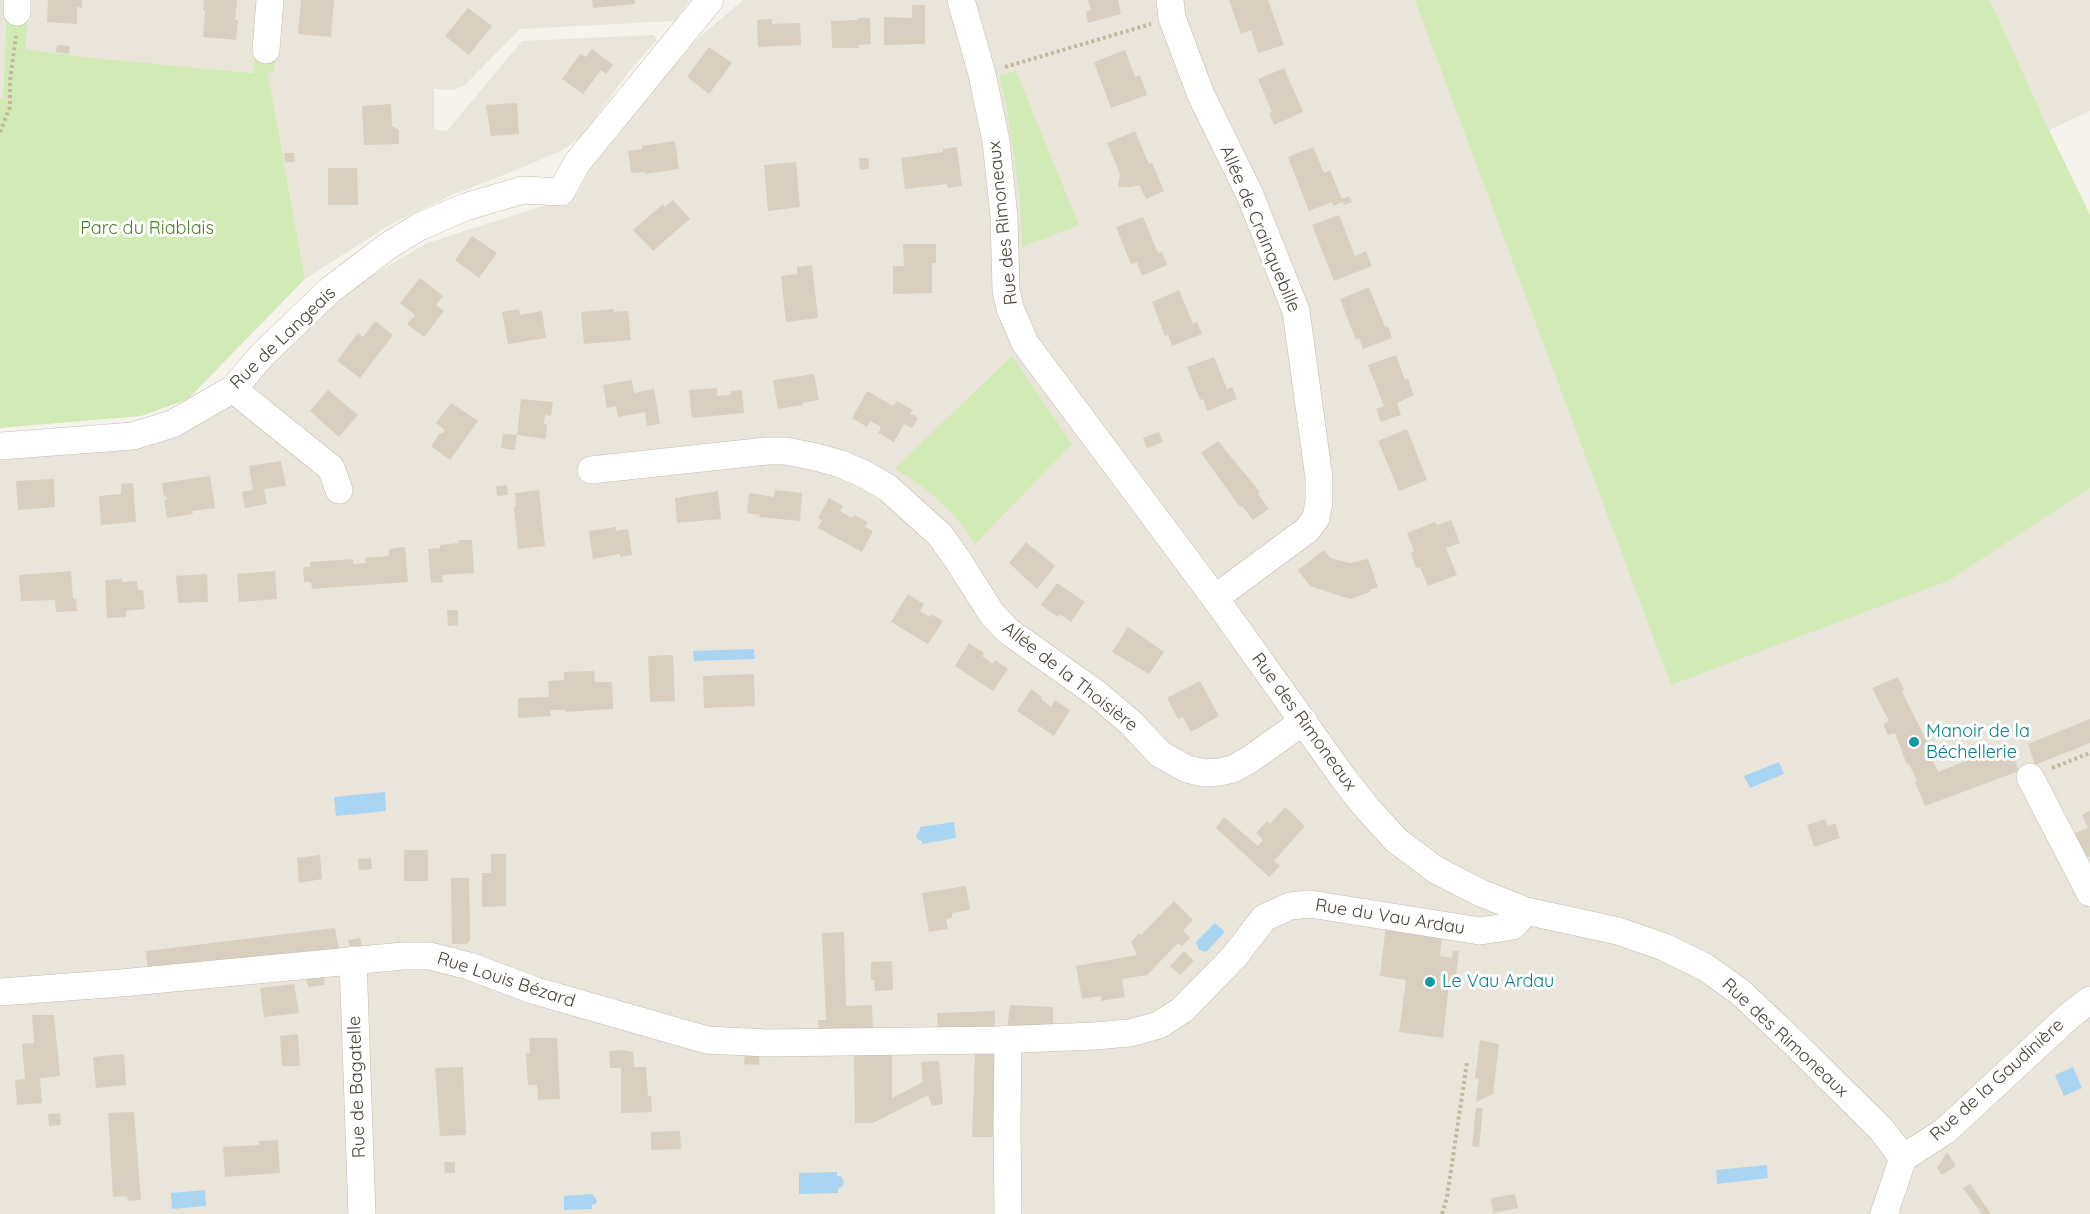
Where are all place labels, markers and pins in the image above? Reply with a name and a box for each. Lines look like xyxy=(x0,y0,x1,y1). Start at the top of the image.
place label: Manoir de la Béchellerie xyxy=(1926,721,2030,764)
marker: Manoir de la Béchellerie xyxy=(1907,735,1921,749)
place label: Le Vau Ardau xyxy=(1442,971,1554,993)
marker: Le Vau Ardau xyxy=(1423,975,1437,989)

